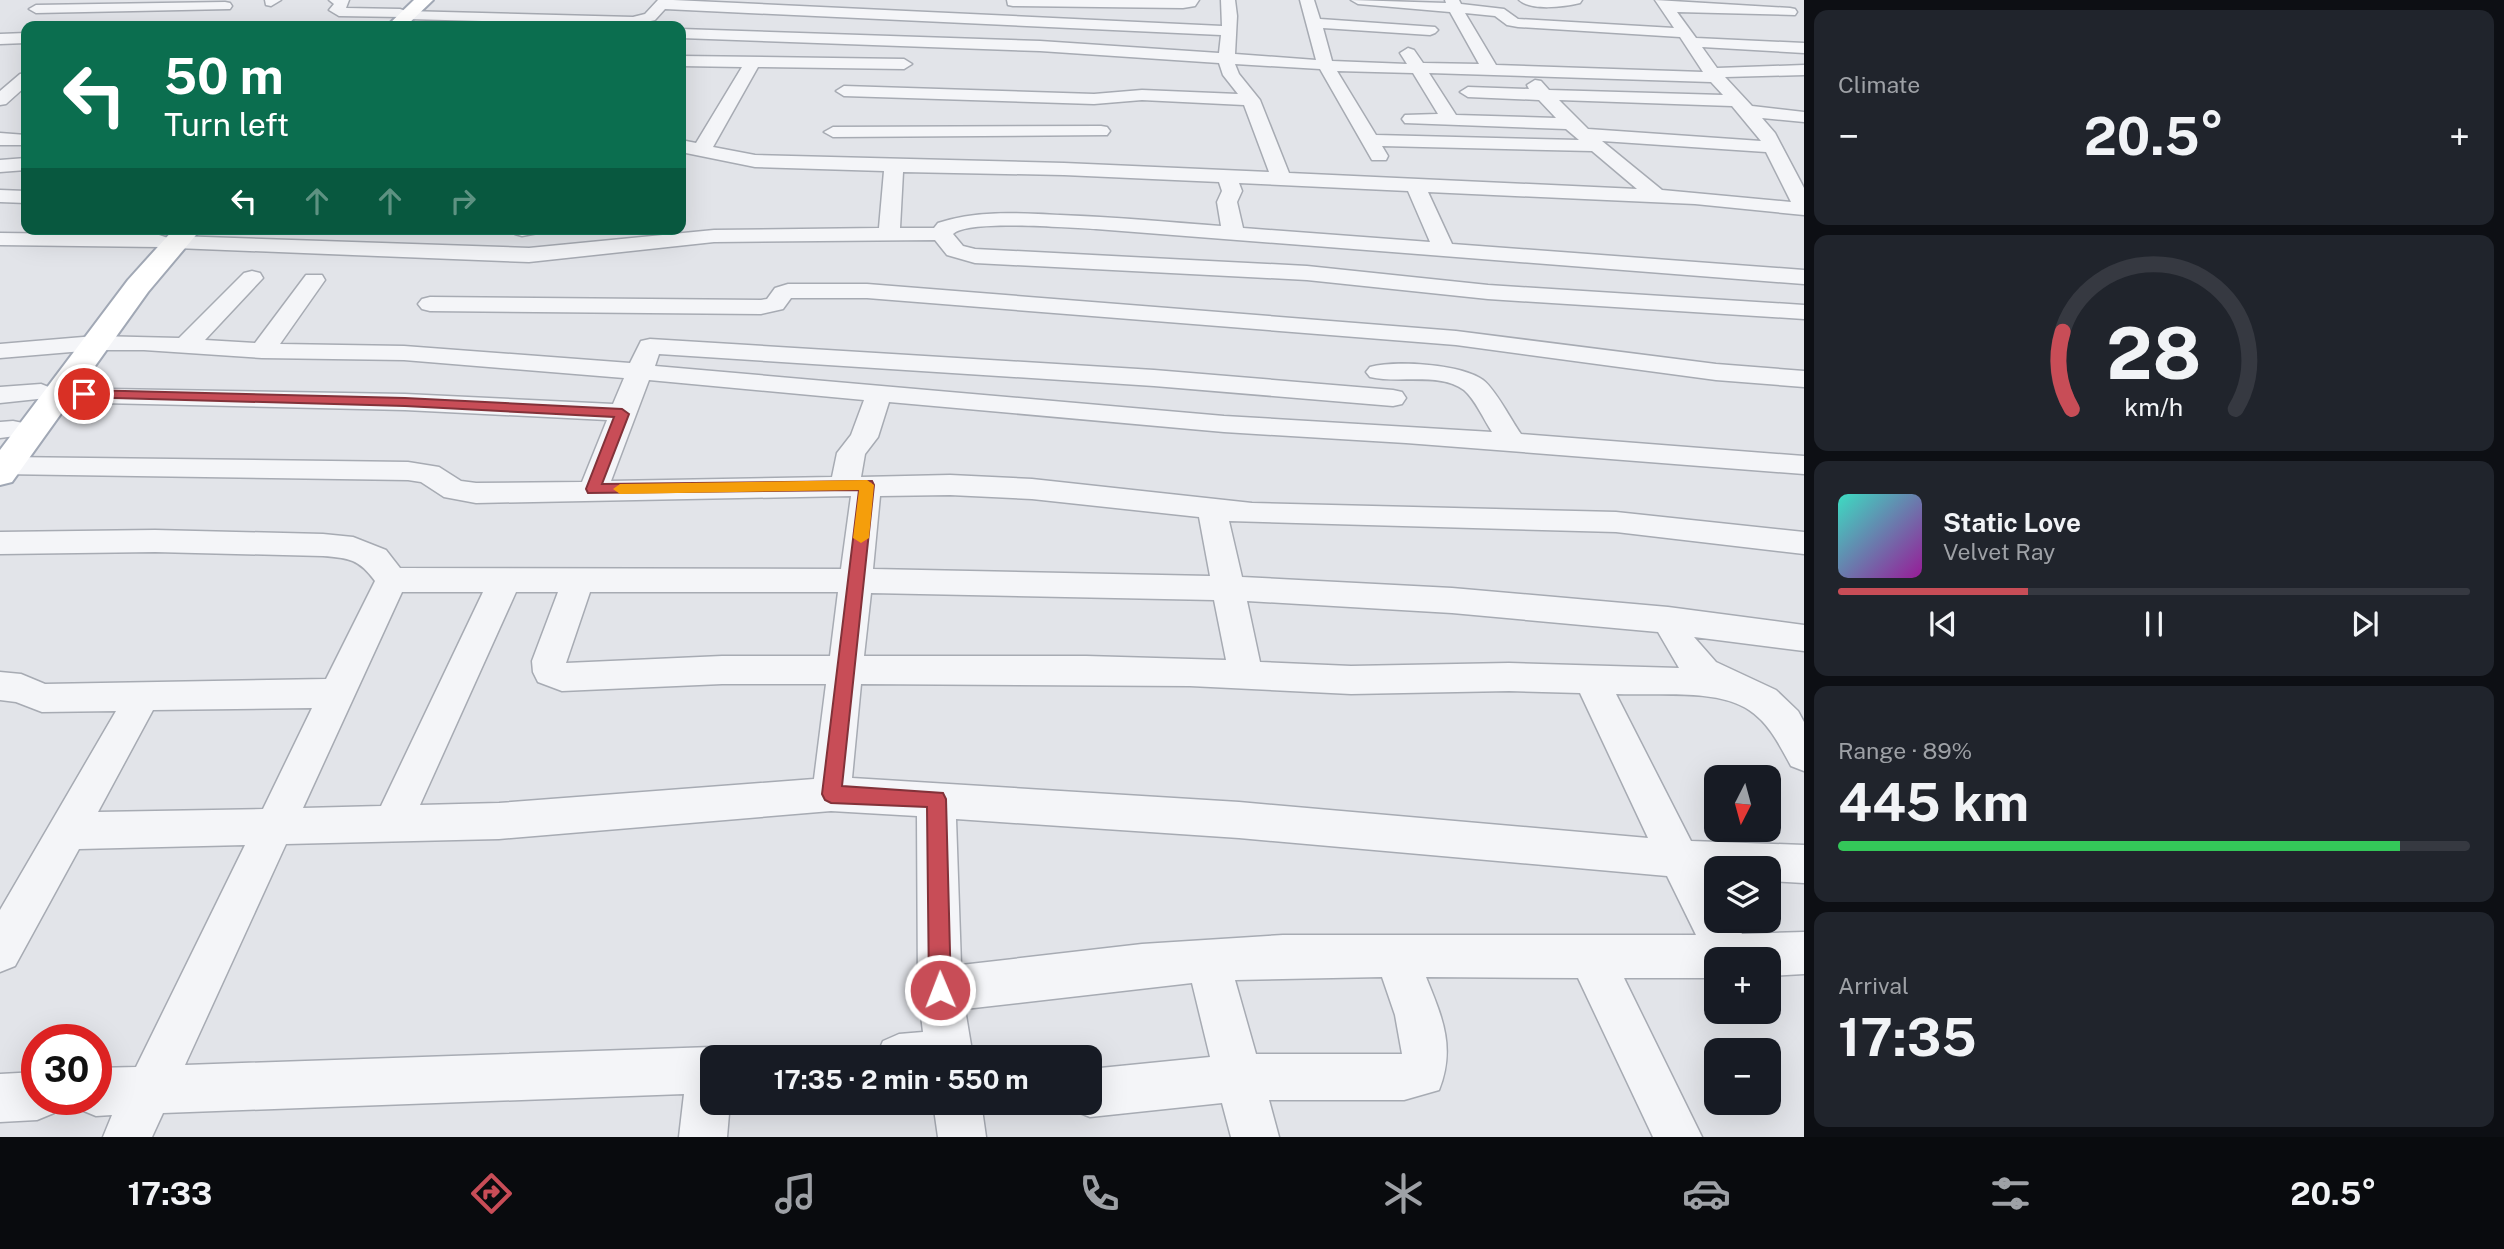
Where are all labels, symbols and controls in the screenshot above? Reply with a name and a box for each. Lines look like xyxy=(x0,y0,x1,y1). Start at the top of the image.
text: 50 m xyxy=(164,47,284,105)
icon: left xyxy=(49,49,140,140)
text: Climate xyxy=(1838,71,1920,98)
text: Turn left xyxy=(164,106,289,143)
text: 20.5° xyxy=(2084,106,2224,167)
text: − xyxy=(1838,114,1859,159)
text: + xyxy=(2449,114,2470,159)
icon: left xyxy=(225,182,263,220)
icon: ahead xyxy=(298,182,336,220)
icon: ahead xyxy=(371,182,409,220)
icon: right xyxy=(444,182,482,220)
text: 28 xyxy=(2106,311,2202,396)
pin xyxy=(54,364,114,424)
icon: arrive xyxy=(65,375,103,413)
text: km/h xyxy=(2125,392,2183,422)
text: Static Love xyxy=(1943,507,2081,538)
text: Velvet Ray xyxy=(1943,538,2055,565)
icon: previous xyxy=(1924,605,1962,643)
icon: pause xyxy=(2135,605,2173,643)
icon: next xyxy=(2346,605,2384,643)
text: Range · 89% xyxy=(1838,737,1972,764)
north arrow xyxy=(1704,765,1782,842)
map controls xyxy=(1704,765,1781,1115)
text: 445 km xyxy=(1838,772,2029,833)
button: layers xyxy=(1704,856,1781,933)
button: + xyxy=(1704,947,1781,1024)
position arrow xyxy=(903,953,977,1027)
text: Arrival xyxy=(1838,972,1909,999)
text: 17:35 xyxy=(1838,1007,1977,1068)
speed limit sign: 30 xyxy=(21,1024,112,1115)
button: − xyxy=(1704,1038,1781,1115)
text: 17:35 · 2 min · 550 m xyxy=(773,1064,1029,1095)
icon: directions xyxy=(467,1169,516,1218)
icon: music xyxy=(771,1169,820,1218)
icon: phone xyxy=(1075,1169,1124,1218)
icon: climate xyxy=(1379,1169,1428,1218)
icon: car xyxy=(1682,1169,1731,1218)
icon: filters xyxy=(1986,1169,2035,1218)
text: 17:33 xyxy=(127,1175,212,1212)
text: 20.5° xyxy=(2290,1175,2376,1212)

